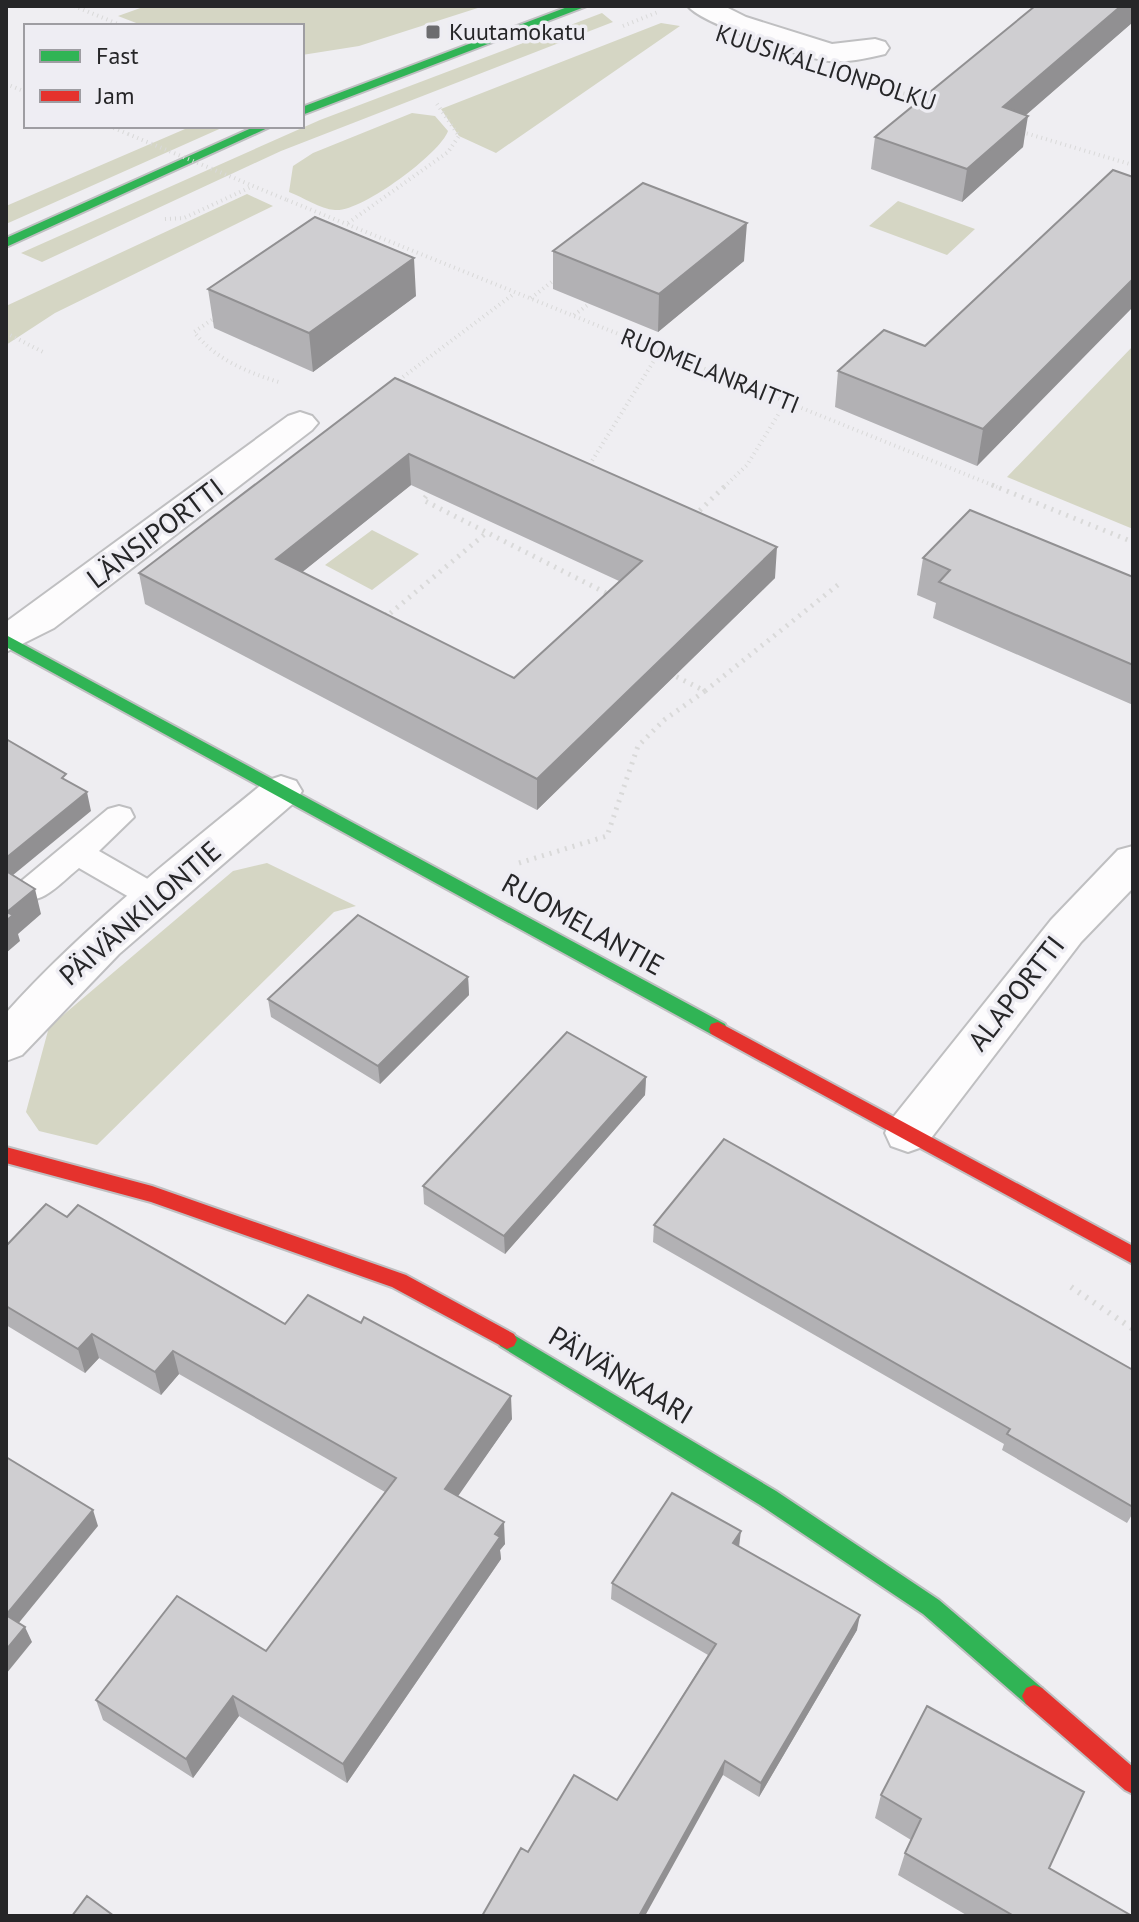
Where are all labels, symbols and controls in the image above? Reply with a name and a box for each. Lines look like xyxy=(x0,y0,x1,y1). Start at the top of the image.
place label: Kuutamokatu xyxy=(449,16,586,47)
street label: KUUSIKALLIONPOLKU xyxy=(712,17,940,118)
marker: Kuutamokatu xyxy=(424,23,442,41)
legend xyxy=(24,24,304,128)
text: Fast xyxy=(96,40,139,71)
text: Jam xyxy=(95,80,134,111)
street label: RUOMELANRAITTI xyxy=(616,321,804,420)
street label: LÄNSIPORTTI xyxy=(79,469,231,596)
street label: PÄIVÄNKILONTIE xyxy=(51,832,228,993)
street label: RUOMELANTIE xyxy=(496,864,671,983)
street label: ALAPORTTI xyxy=(959,928,1072,1058)
street label: PÄIVÄNKAARI xyxy=(542,1317,700,1432)

